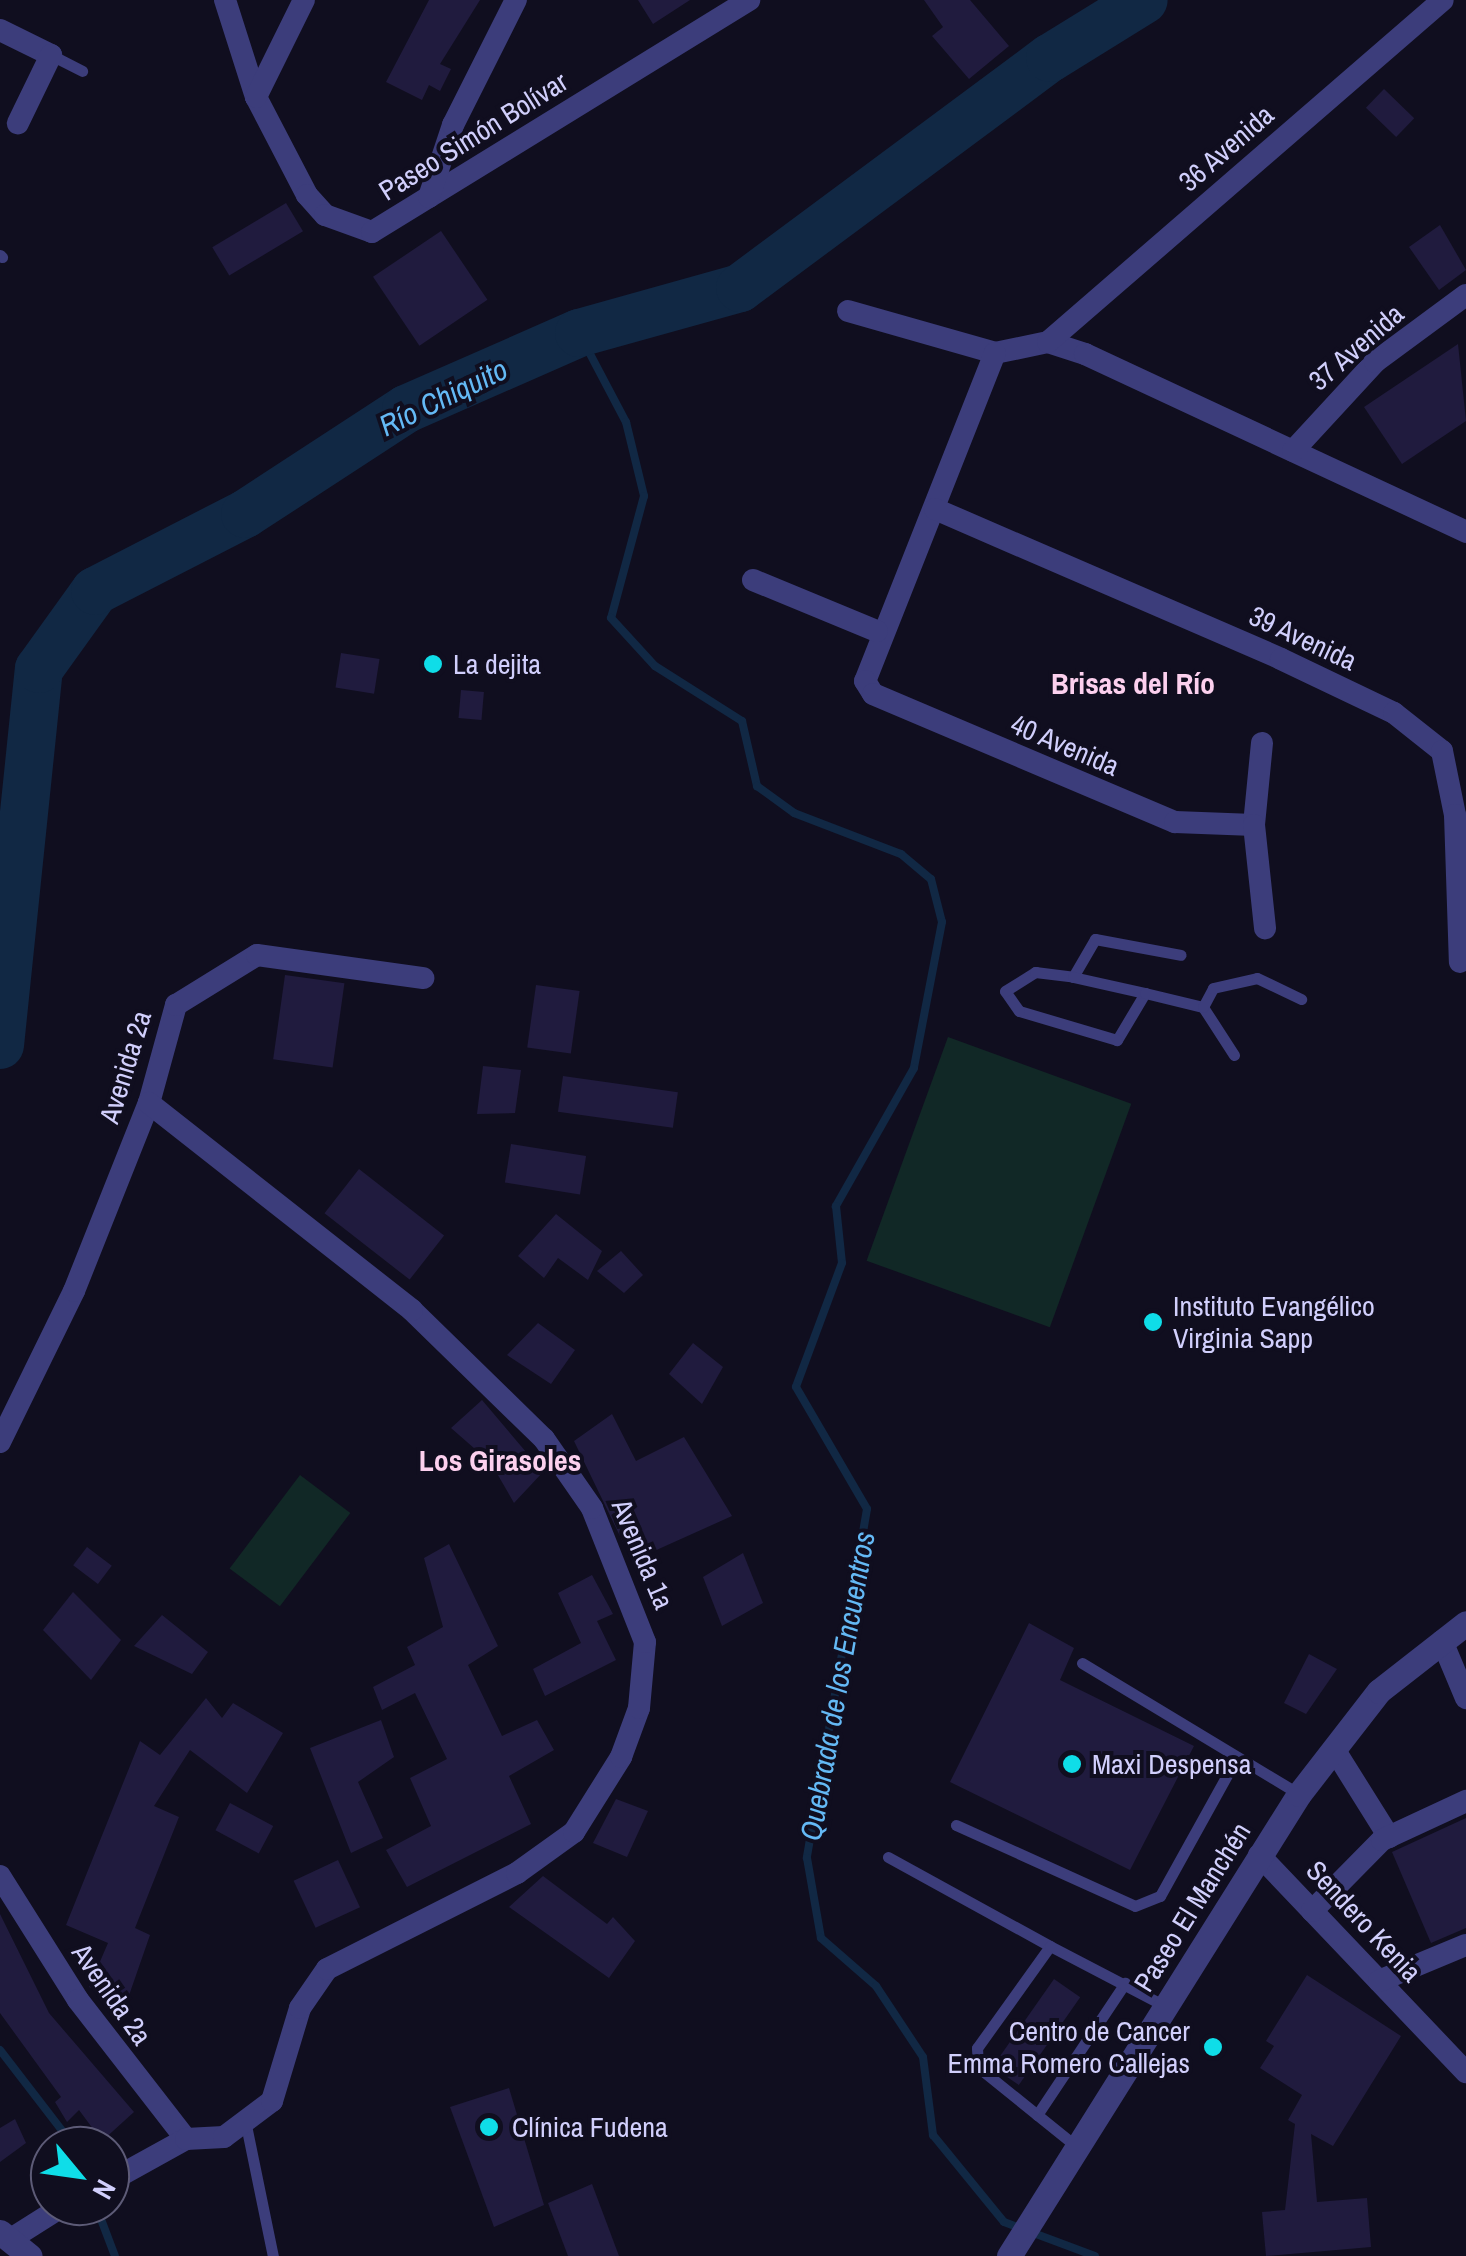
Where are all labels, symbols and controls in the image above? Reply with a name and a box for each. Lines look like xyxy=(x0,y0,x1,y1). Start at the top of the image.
street label: Paseo Simón Bolívar xyxy=(373,65,573,207)
street label: 36 Avenida xyxy=(1171,97,1281,199)
street label: 37 Avenida xyxy=(1301,296,1411,398)
water label: Río Chiquito xyxy=(373,351,513,443)
street label: 39 Avenida xyxy=(1243,598,1363,678)
place label: La dejita xyxy=(453,647,541,681)
marker: La dejita xyxy=(422,653,444,675)
district label: Brisas del Río xyxy=(1051,665,1215,701)
street label: 40 Avenida xyxy=(1005,707,1125,783)
street label: Avenida 2a xyxy=(92,1007,158,1127)
place label: Instituto Evangélico Virginia Sapp xyxy=(1173,1289,1375,1355)
marker: Instituto Evangélico Virginia Sapp xyxy=(1142,1311,1164,1333)
district label: Los Girasoles xyxy=(419,1442,581,1478)
street label: Avenida 1a xyxy=(605,1494,681,1614)
water label: Quebrada de los Encuentros xyxy=(792,1529,882,1843)
place label: Maxi Despensa xyxy=(1092,1747,1252,1781)
marker: Maxi Despensa xyxy=(1061,1753,1083,1775)
street label: Paseo El Manchén xyxy=(1127,1816,1257,1998)
street label: Sendero Kenia xyxy=(1299,1854,1429,1988)
street label: Avenida 2a xyxy=(65,1937,159,2051)
place label: Centro de Cancer Emma Romero Callejas xyxy=(948,2014,1190,2080)
marker: Centro de Cancer Emma Romero Callejas xyxy=(1200,2034,1226,2060)
place label: Clínica Fudena xyxy=(512,2110,668,2144)
marker: Clínica Fudena xyxy=(476,2114,502,2140)
north arrow xyxy=(30,2126,130,2226)
text: N xyxy=(84,2173,125,2206)

